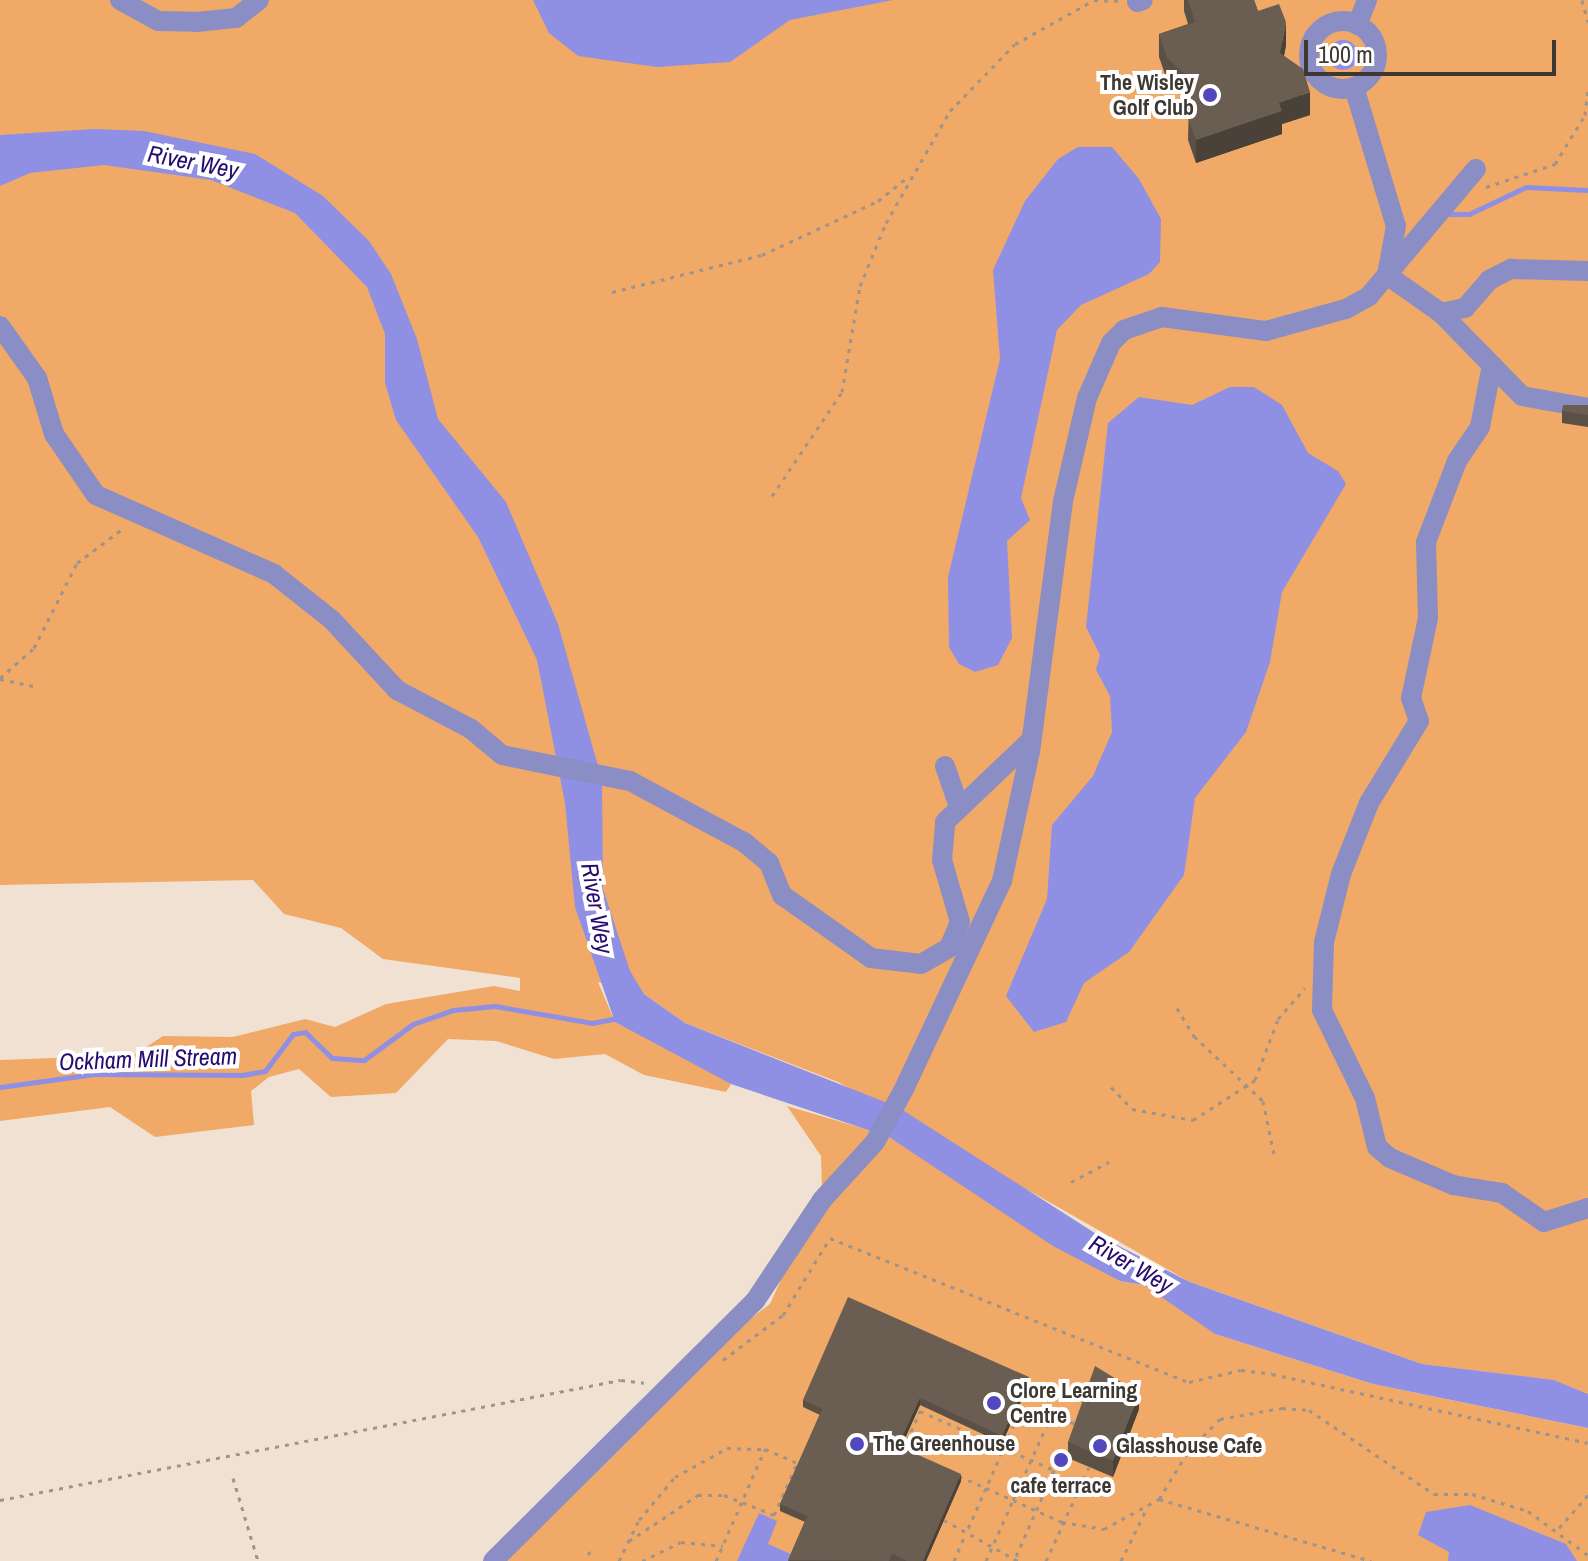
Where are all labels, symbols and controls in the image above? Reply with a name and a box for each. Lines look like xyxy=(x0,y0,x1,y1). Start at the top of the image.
scale bar xyxy=(1308,24,1560,74)
text: 100 m xyxy=(1318,38,1373,70)
place label: The Wisley Golf Club xyxy=(1100,69,1194,120)
marker: The Wisley Golf Club xyxy=(1201,86,1219,104)
water label: River Wey xyxy=(145,139,241,185)
water label: River Wey xyxy=(575,860,619,956)
water label: Ockham Mill Stream xyxy=(58,1041,238,1077)
water label: River Wey xyxy=(1084,1229,1178,1299)
place label: Clore Learning Centre xyxy=(1010,1377,1137,1428)
marker: Clore Learning Centre xyxy=(985,1394,1003,1412)
place label: The Greenhouse xyxy=(873,1431,1015,1457)
place label: Glasshouse Cafe xyxy=(1116,1433,1262,1459)
marker: The Greenhouse xyxy=(848,1435,866,1453)
marker: Glasshouse Cafe xyxy=(1091,1437,1109,1455)
marker: cafe terrace xyxy=(1052,1451,1070,1469)
place label: cafe terrace xyxy=(1010,1473,1112,1499)

